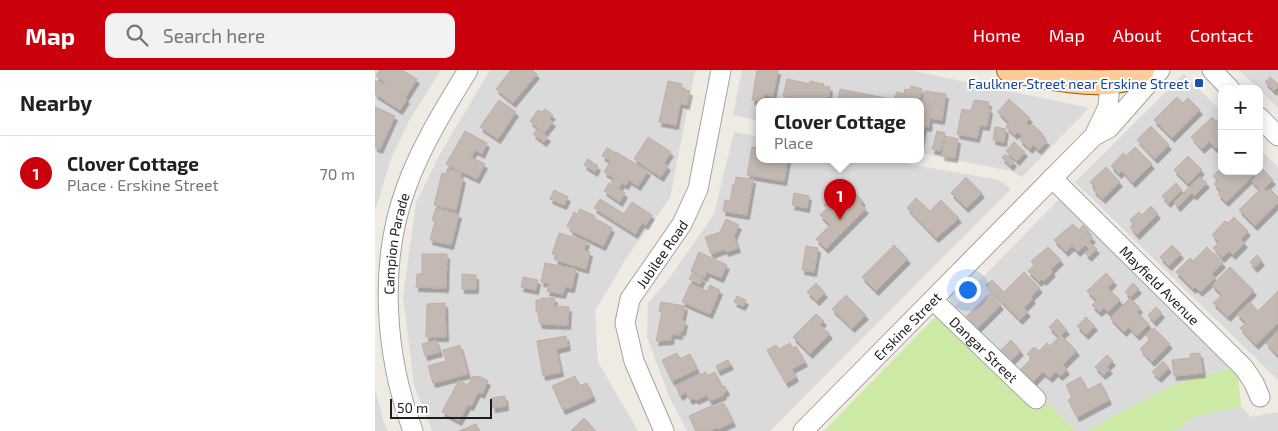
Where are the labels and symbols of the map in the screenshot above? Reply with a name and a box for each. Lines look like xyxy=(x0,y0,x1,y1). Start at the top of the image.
place label: Faulkner Street near Erskine Street xyxy=(968,75,1189,92)
marker: Faulkner Street near Erskine Street xyxy=(1193,77,1205,89)
pin: 1 xyxy=(824,179,856,220)
street label: Campion Parade xyxy=(380,190,412,295)
street label: Jubilee Road xyxy=(632,216,691,291)
street label: Mayfield Avenue xyxy=(1117,242,1203,328)
your location xyxy=(955,277,981,303)
street label: Erskine Street xyxy=(870,288,944,363)
street label: Dangar Street xyxy=(947,313,1022,386)
scale bar xyxy=(390,396,493,419)

